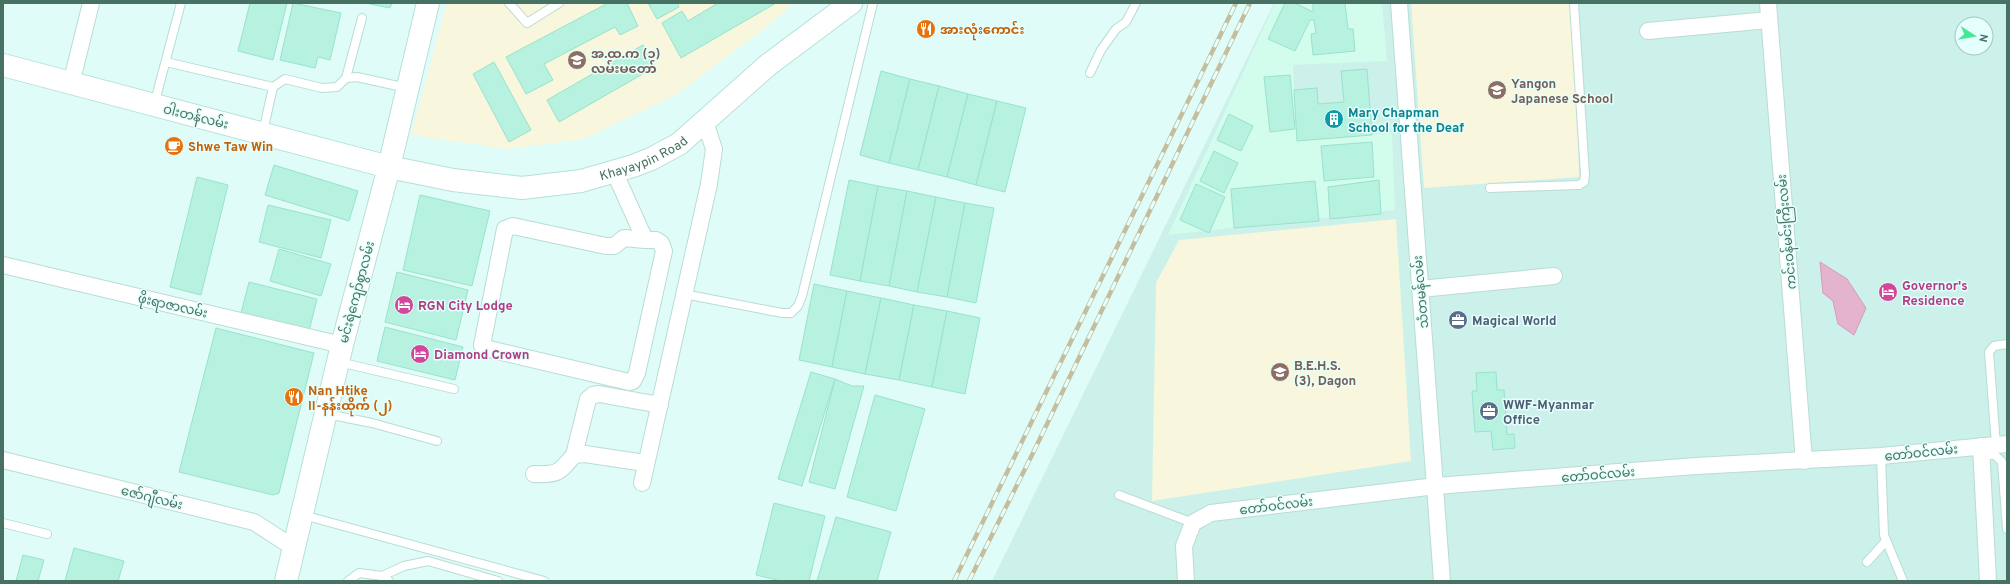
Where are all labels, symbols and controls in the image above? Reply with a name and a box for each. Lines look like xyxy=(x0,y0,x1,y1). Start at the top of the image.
north arrow xyxy=(1954,16,1994,56)
restaurant icon: အားလုံးကောင်း xyxy=(915,18,937,40)
place label: အားလုံးကောင်း xyxy=(940,20,1024,41)
text: N xyxy=(1975,33,1990,43)
place label: အ.ထ.က (၁) လမ်းမတော် xyxy=(591,47,660,78)
school or university icon: အ.ထ.က (၁) လမ်းမတော် xyxy=(566,49,588,71)
place label: Yangon Japanese School xyxy=(1511,77,1613,108)
school or university icon: Yangon Japanese School xyxy=(1486,79,1508,101)
street label: ဝါးတန်လမ်း xyxy=(161,100,230,135)
place label: Mary Chapman School for the Deaf xyxy=(1348,106,1464,137)
building icon: Mary Chapman School for the Deaf xyxy=(1323,108,1345,130)
street label: Khayaypin Road xyxy=(598,134,692,185)
cafe icon: Shwe Taw Win xyxy=(163,135,185,157)
place label: Shwe Taw Win xyxy=(188,140,273,156)
street label: ကင်းဝန်မင်းကြီးလမ်း xyxy=(1773,174,1802,290)
street label: မင်းရဲကျော်စွာလမ်း xyxy=(335,239,380,346)
street label: သံတမန်လမ်း xyxy=(1409,254,1434,329)
place label: Governor's Residence xyxy=(1902,279,1968,310)
hotel icon: Governor's Residence xyxy=(1877,281,1899,303)
street label: ဖိုးရာဇာလမ်း xyxy=(136,289,209,324)
hotel icon: RGN City Lodge xyxy=(393,294,415,316)
place label: RGN City Lodge xyxy=(418,299,513,315)
office icon: Magical World xyxy=(1447,309,1469,331)
place label: Magical World xyxy=(1472,314,1557,330)
hotel icon: Diamond Crown xyxy=(409,343,431,365)
place label: Diamond Crown xyxy=(434,348,529,364)
place label: B.E.H.S. (3), Dagon xyxy=(1294,359,1356,390)
school or university icon: B.E.H.S. (3), Dagon xyxy=(1269,361,1291,383)
place label: Nan Htike II-နန်းထိုက် (၂) xyxy=(308,384,392,417)
restaurant icon: Nan Htike II-နန်းထိုက် (၂) xyxy=(283,386,305,408)
place label: WWF-Myanmar Office xyxy=(1503,398,1595,429)
office icon: WWF-Myanmar Office xyxy=(1478,400,1500,422)
street label: တော်ဝင်လမ်း xyxy=(1884,440,1959,466)
street label: တော်ဝင်လမ်း xyxy=(1561,463,1636,487)
street label: ဇော်ဂျီလမ်း xyxy=(119,482,184,515)
street label: တော်ဝင်လမ်း xyxy=(1238,493,1314,519)

